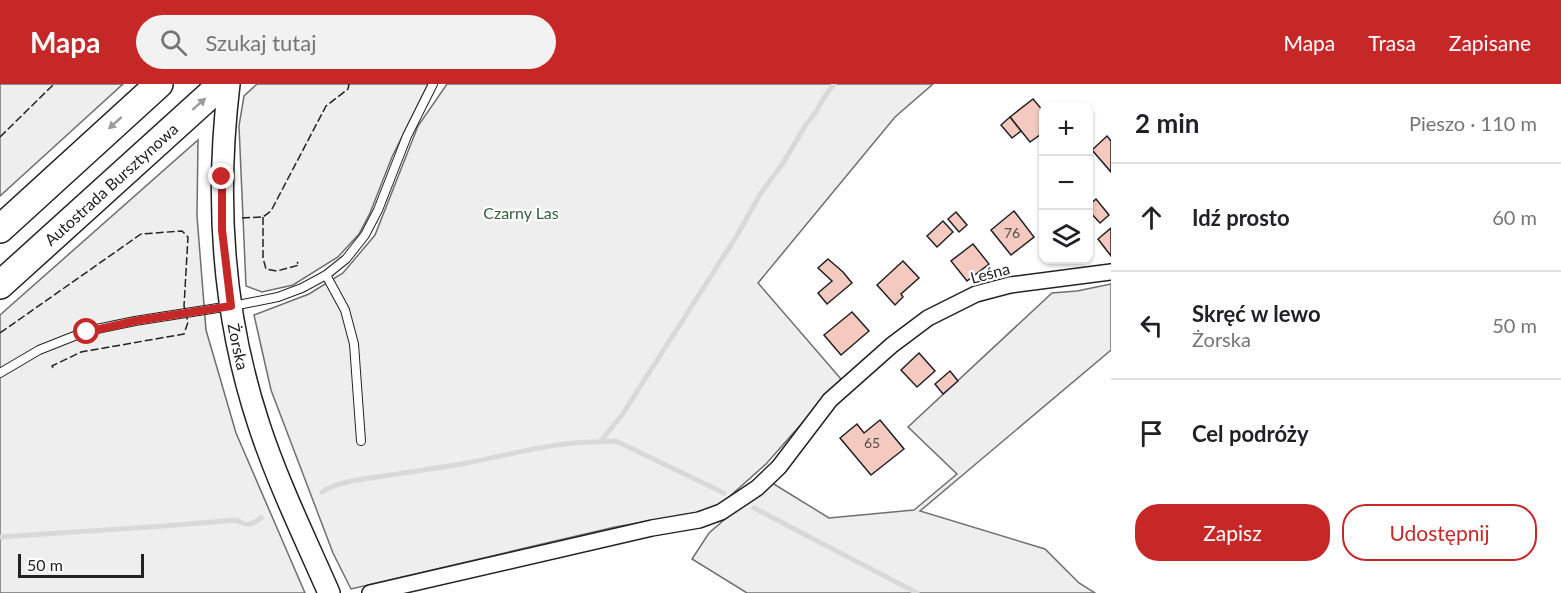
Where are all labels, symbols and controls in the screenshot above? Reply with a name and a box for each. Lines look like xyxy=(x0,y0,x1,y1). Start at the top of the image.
search box xyxy=(136,15,556,69)
text: Mapa xyxy=(30,25,100,59)
icon: search xyxy=(157,26,190,59)
text: Szukaj tutaj xyxy=(205,29,316,56)
text: Mapa xyxy=(1283,30,1335,55)
text: Trasa xyxy=(1368,30,1416,55)
text: Zapisane xyxy=(1449,30,1531,55)
one-way arrow xyxy=(191,98,206,111)
map controls xyxy=(1039,102,1093,264)
button: + xyxy=(1039,102,1093,156)
text: 2 min xyxy=(1135,107,1199,139)
text: Pieszo · 110 m xyxy=(1409,111,1537,135)
one-way arrow xyxy=(109,116,123,130)
street label: Autostrada Bursztynowa xyxy=(40,119,181,249)
button: − xyxy=(1039,156,1093,210)
route end xyxy=(208,163,234,189)
icon: ahead xyxy=(1135,201,1168,234)
park label: Czarny Las xyxy=(483,203,559,222)
text: Idź prosto xyxy=(1192,204,1290,231)
text: 60 m xyxy=(1492,205,1537,229)
button: layers xyxy=(1039,210,1093,264)
house number: 76 xyxy=(1004,224,1020,241)
street label: Leśna xyxy=(968,258,1012,287)
text: Skręć w lewo xyxy=(1192,300,1321,327)
icon: left xyxy=(1135,309,1168,342)
text: 50 m xyxy=(1492,313,1537,337)
route start xyxy=(73,318,99,344)
street label: Żorska xyxy=(225,322,253,372)
text: Żorska xyxy=(1192,327,1251,351)
icon: arrive xyxy=(1135,417,1168,450)
text: Cel podróży xyxy=(1192,420,1309,447)
house number: 65 xyxy=(864,434,880,451)
button: Zapisz xyxy=(1135,504,1330,561)
button: Udostępnij xyxy=(1342,504,1537,561)
scale bar xyxy=(18,551,144,578)
text: 50 m xyxy=(27,555,63,574)

